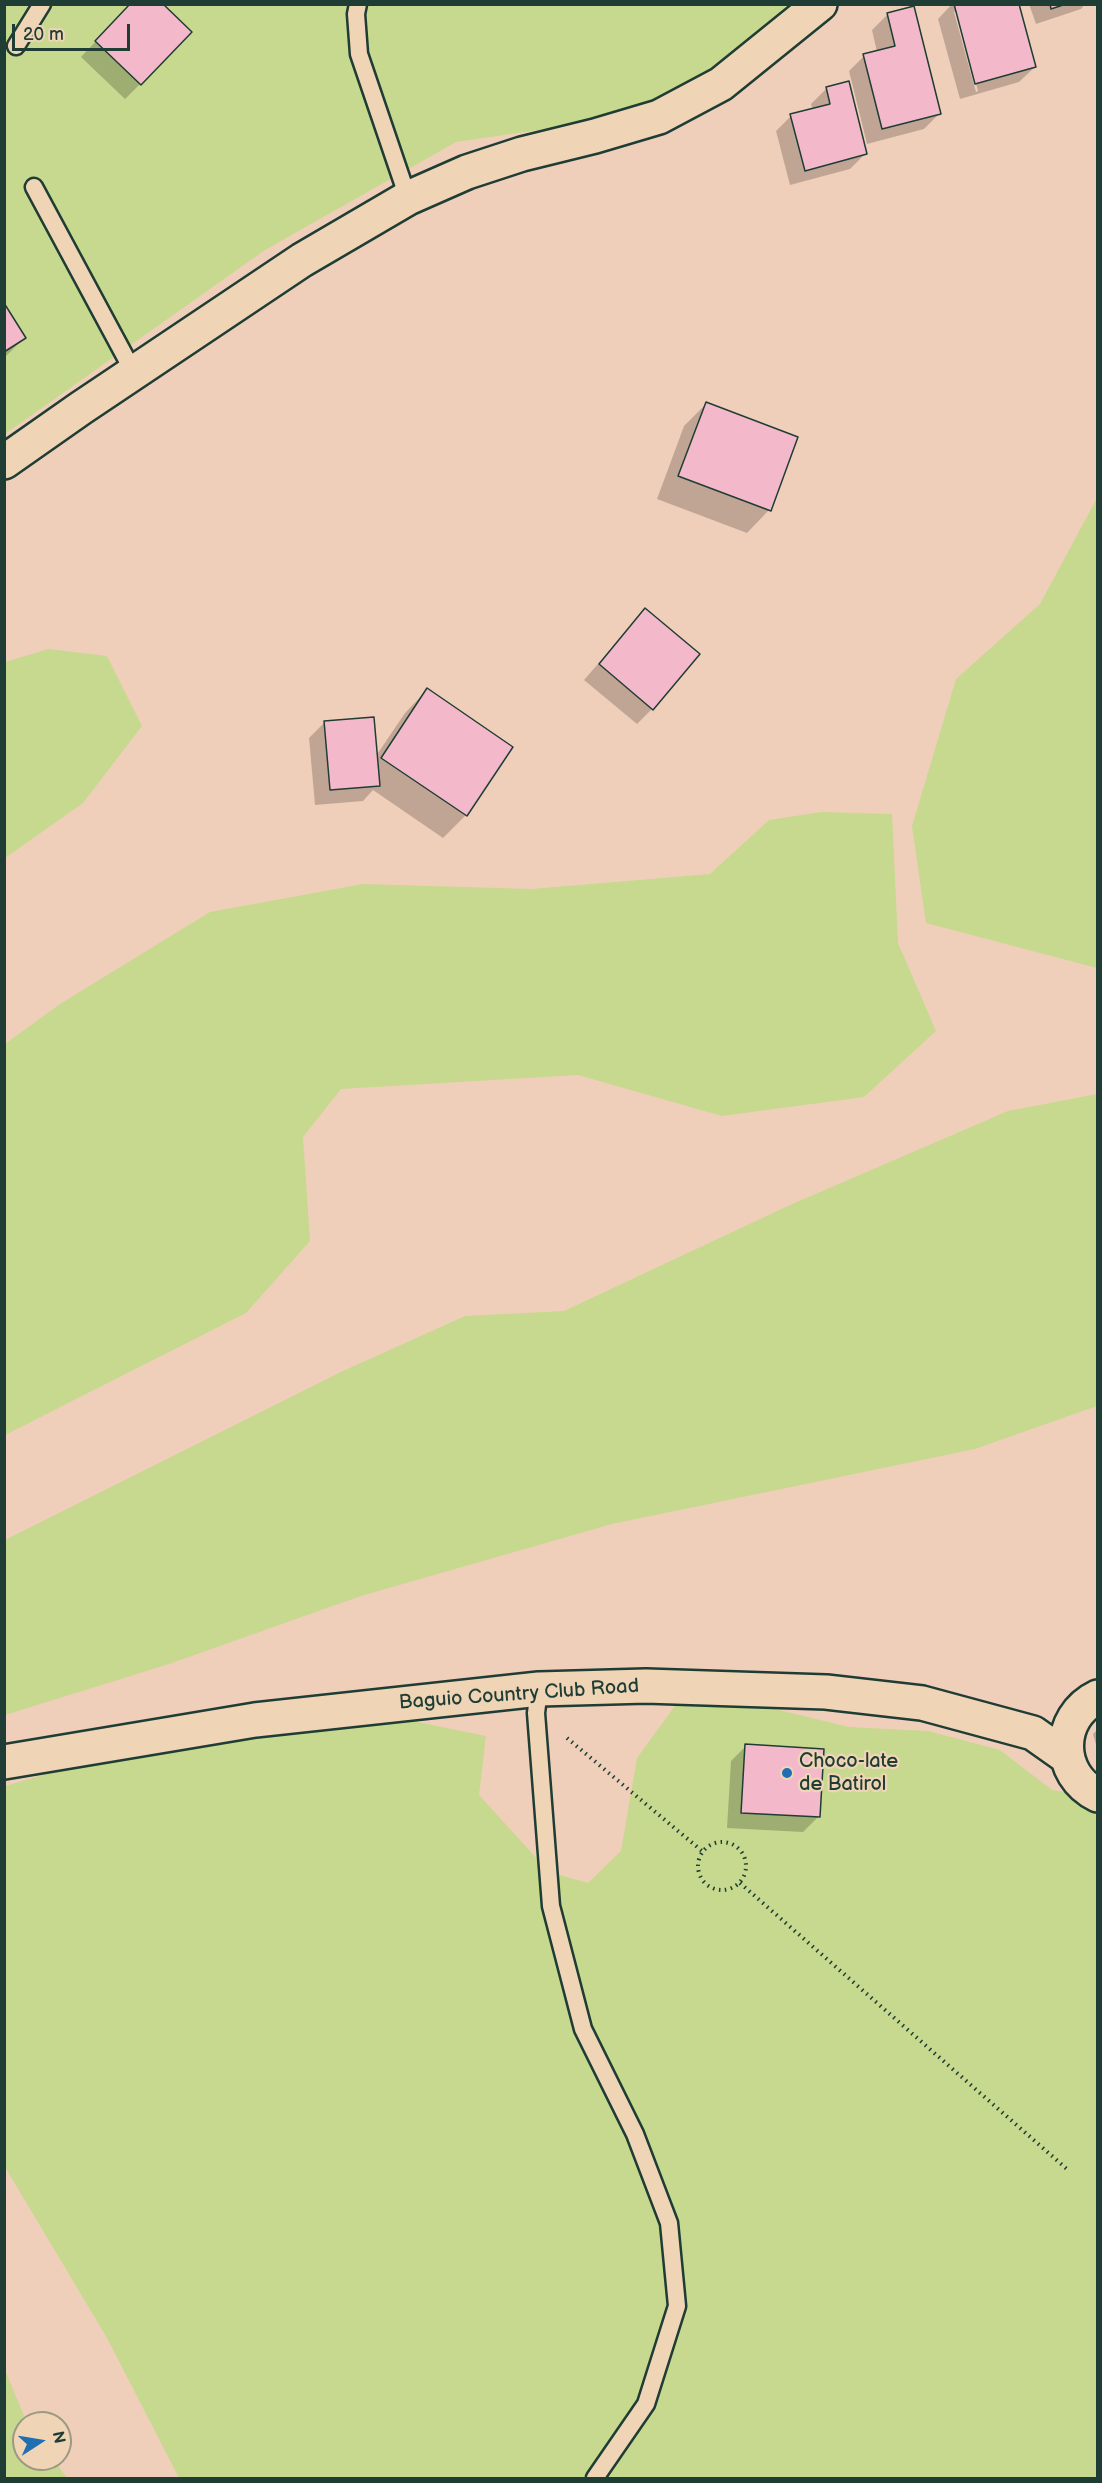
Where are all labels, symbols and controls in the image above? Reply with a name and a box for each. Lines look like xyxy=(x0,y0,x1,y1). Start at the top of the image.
scale bar xyxy=(15,12,134,50)
text: 20 m xyxy=(23,24,64,45)
street label: Baguio Country Club Road xyxy=(398,1675,640,1715)
place label: Choco-late de Batirol xyxy=(799,1750,898,1797)
marker: Choco-late de Batirol xyxy=(780,1766,794,1780)
north arrow xyxy=(12,2411,72,2471)
text: N xyxy=(48,2430,69,2445)

